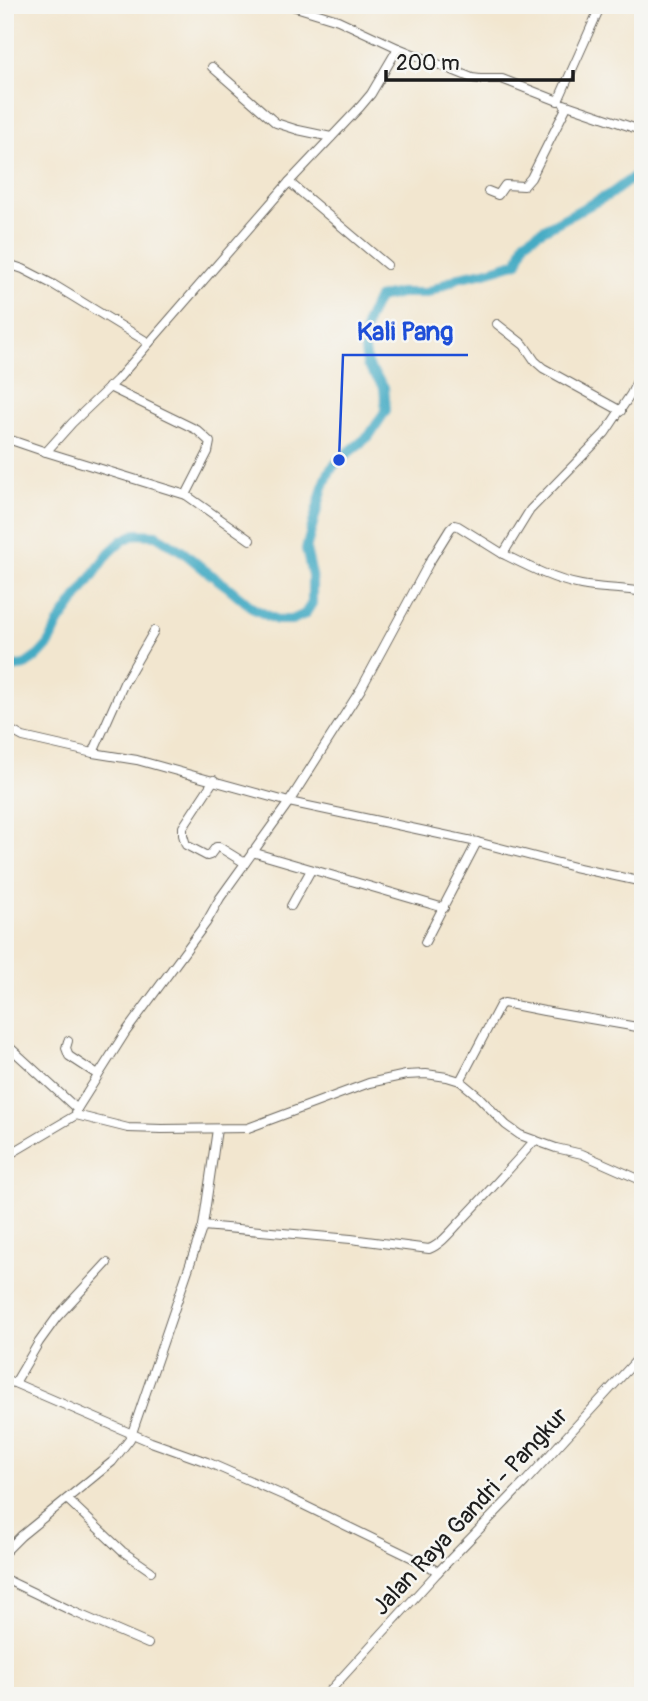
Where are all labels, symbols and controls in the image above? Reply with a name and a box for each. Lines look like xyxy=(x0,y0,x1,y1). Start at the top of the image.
scale bar xyxy=(386,38,573,82)
text: 200 m xyxy=(396,50,460,77)
callout: Kali Pang xyxy=(343,308,468,355)
text: Kali Pang xyxy=(357,316,453,348)
street label: Jalan Raya Gandri - Pangkur xyxy=(367,1401,575,1621)

